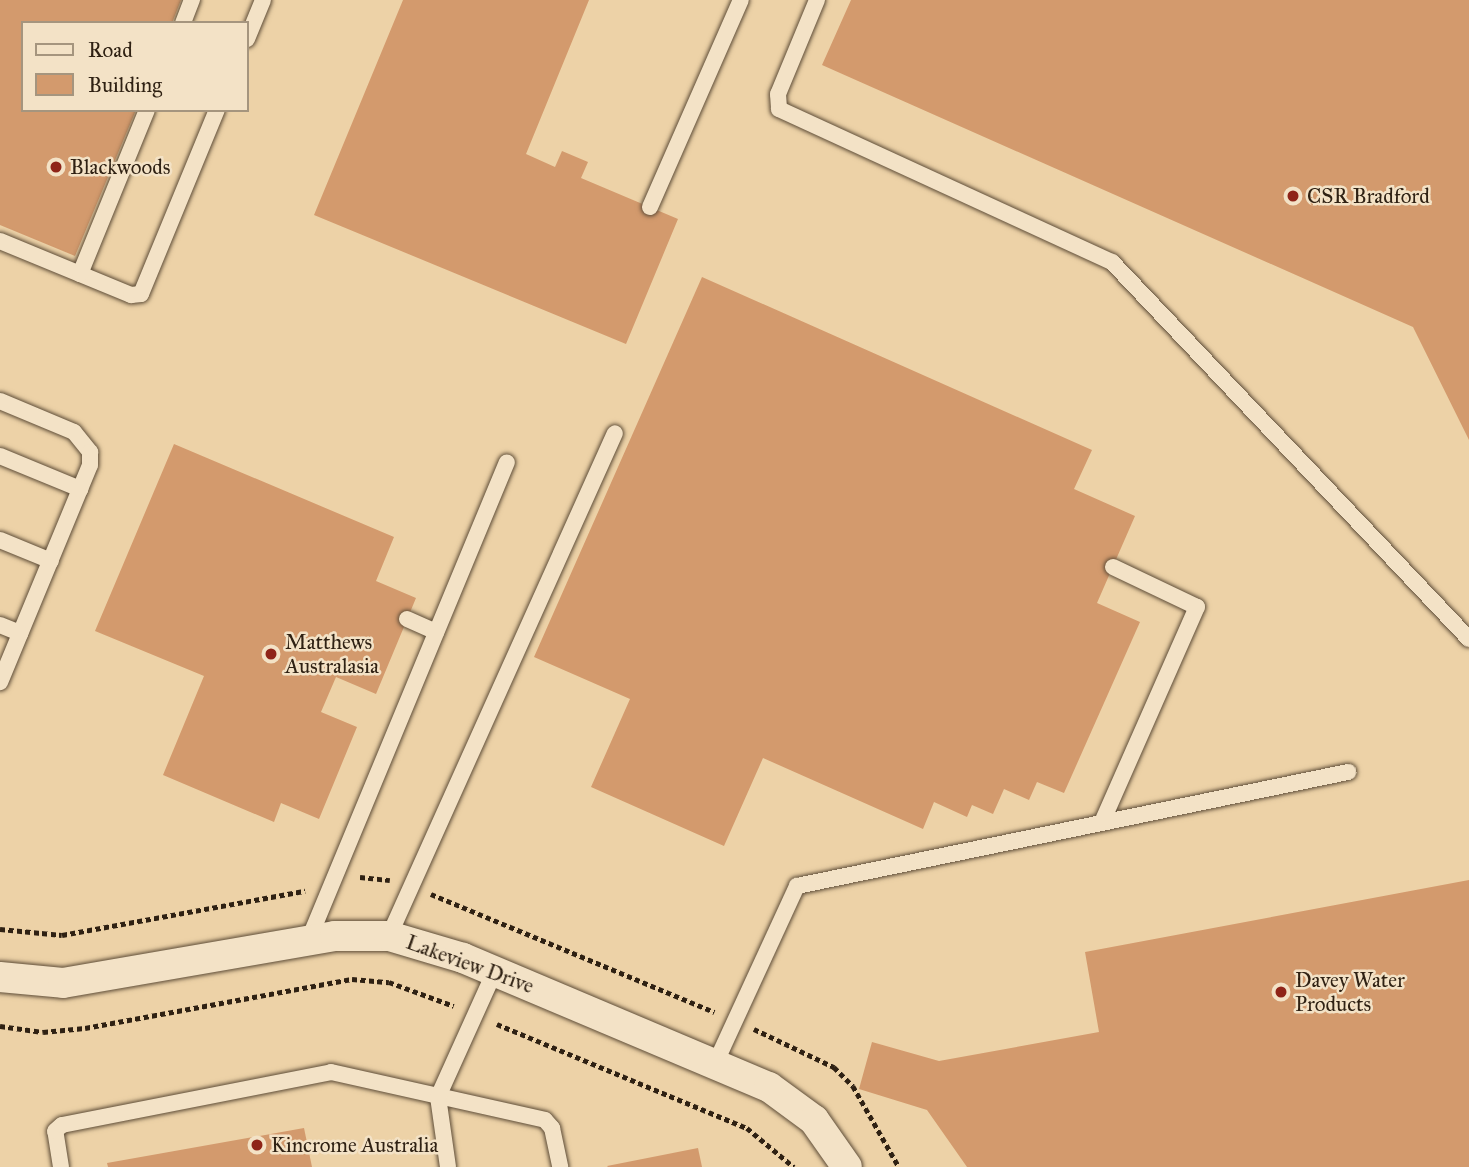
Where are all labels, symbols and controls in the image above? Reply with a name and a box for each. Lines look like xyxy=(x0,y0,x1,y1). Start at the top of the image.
legend xyxy=(21,21,248,112)
text: Road xyxy=(88,37,133,63)
text: Building xyxy=(88,72,162,98)
place label: Blackwoods xyxy=(70,154,170,180)
marker: Blackwoods xyxy=(48,159,64,175)
place label: CSR Bradford xyxy=(1307,183,1430,209)
marker: CSR Bradford xyxy=(1285,188,1301,204)
place label: Matthews Australasia xyxy=(285,629,379,679)
marker: Matthews Australasia xyxy=(263,646,279,662)
street label: Lakeview Drive xyxy=(403,929,537,999)
place label: Davey Water Products xyxy=(1295,967,1405,1017)
marker: Davey Water Products xyxy=(1273,984,1289,1000)
place label: Kincrome Australia xyxy=(271,1132,438,1158)
marker: Kincrome Australia xyxy=(249,1137,265,1153)

